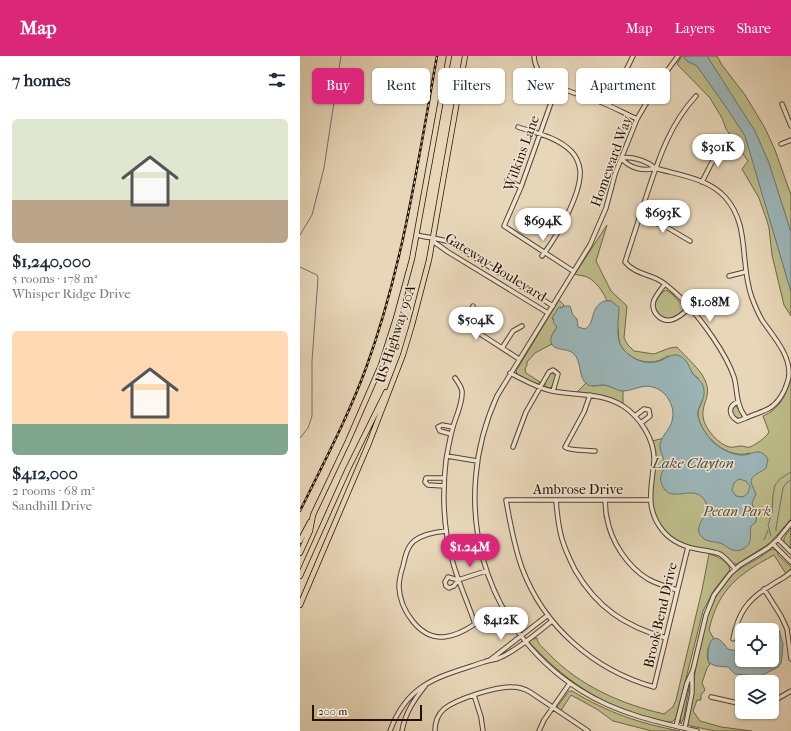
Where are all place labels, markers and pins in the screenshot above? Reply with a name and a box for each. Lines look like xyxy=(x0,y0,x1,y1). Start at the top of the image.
pin: $301K xyxy=(690,134,746,168)
pin: $693K xyxy=(635,200,691,234)
pin: $694K xyxy=(515,208,571,242)
pin: $1.08M xyxy=(677,289,743,323)
pin: $504K xyxy=(448,307,504,341)
pin: $1.24M xyxy=(437,534,503,568)
pin: $412K xyxy=(473,607,529,641)

